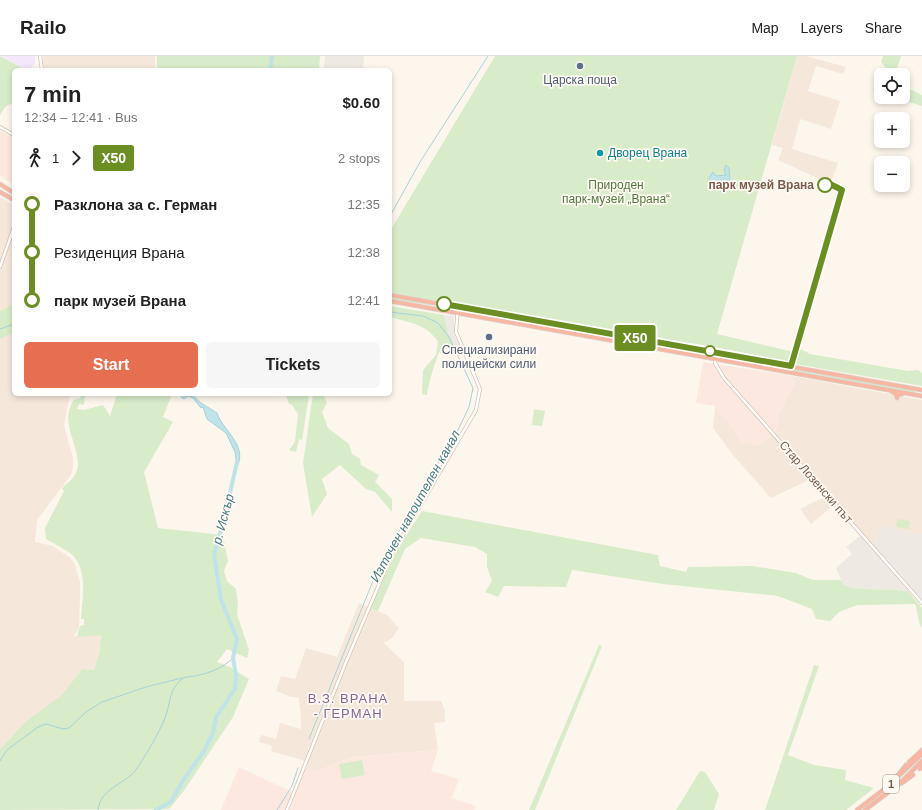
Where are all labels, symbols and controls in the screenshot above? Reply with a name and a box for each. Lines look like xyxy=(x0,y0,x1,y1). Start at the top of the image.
text: Railo xyxy=(20,17,66,38)
text: Map xyxy=(751,20,779,36)
text: Layers xyxy=(801,20,843,36)
text: Share xyxy=(865,20,902,36)
marker: Царска поща xyxy=(575,61,585,71)
map controls xyxy=(874,68,910,192)
button: locate xyxy=(874,68,910,104)
place label: Царска поща xyxy=(543,73,617,87)
text: 7 min xyxy=(24,82,81,107)
text: $0.60 xyxy=(342,94,380,111)
text: 12:34 – 12:41 · Bus xyxy=(24,110,137,125)
button: + xyxy=(874,112,910,148)
place label: Дворец Врана xyxy=(608,146,688,160)
icon: walk xyxy=(24,147,46,169)
icon: forward xyxy=(65,147,87,169)
marker: Дворец Врана xyxy=(595,148,605,158)
text: Х50 xyxy=(101,150,126,166)
text: 1 xyxy=(52,151,59,166)
text: 2 stops xyxy=(338,151,380,166)
button: − xyxy=(874,156,910,192)
marker: парк музей Врана xyxy=(817,177,833,193)
park label: Природен парк-музей „Врана“ xyxy=(562,178,670,206)
place label: парк музей Врана xyxy=(708,178,814,192)
text: Разклона за с. Герман xyxy=(54,196,217,213)
text: 12:35 xyxy=(347,197,380,212)
text: Резиденция Врана xyxy=(54,244,185,261)
text: 12:38 xyxy=(347,245,380,260)
text: парк музей Врана xyxy=(54,292,186,309)
text: 12:41 xyxy=(347,293,380,308)
unlabelled marker xyxy=(436,296,452,312)
line badge: Х50 xyxy=(612,325,658,351)
text: Х50 xyxy=(623,330,647,346)
marker: Специализирани полицейски сили xyxy=(484,332,494,342)
button: Start xyxy=(24,342,198,388)
button: Tickets xyxy=(206,342,380,388)
place label: Специализирани полицейски сили xyxy=(442,343,536,371)
unlabelled marker xyxy=(704,345,716,357)
water label: Източен напоителен канал xyxy=(367,427,463,584)
street label: Стар Лозенски път xyxy=(776,438,856,526)
water label: р. Искър xyxy=(209,492,237,547)
district label: В.З. ВРАНА - ГЕРМАН xyxy=(308,691,388,721)
road number: 1 xyxy=(883,775,899,793)

